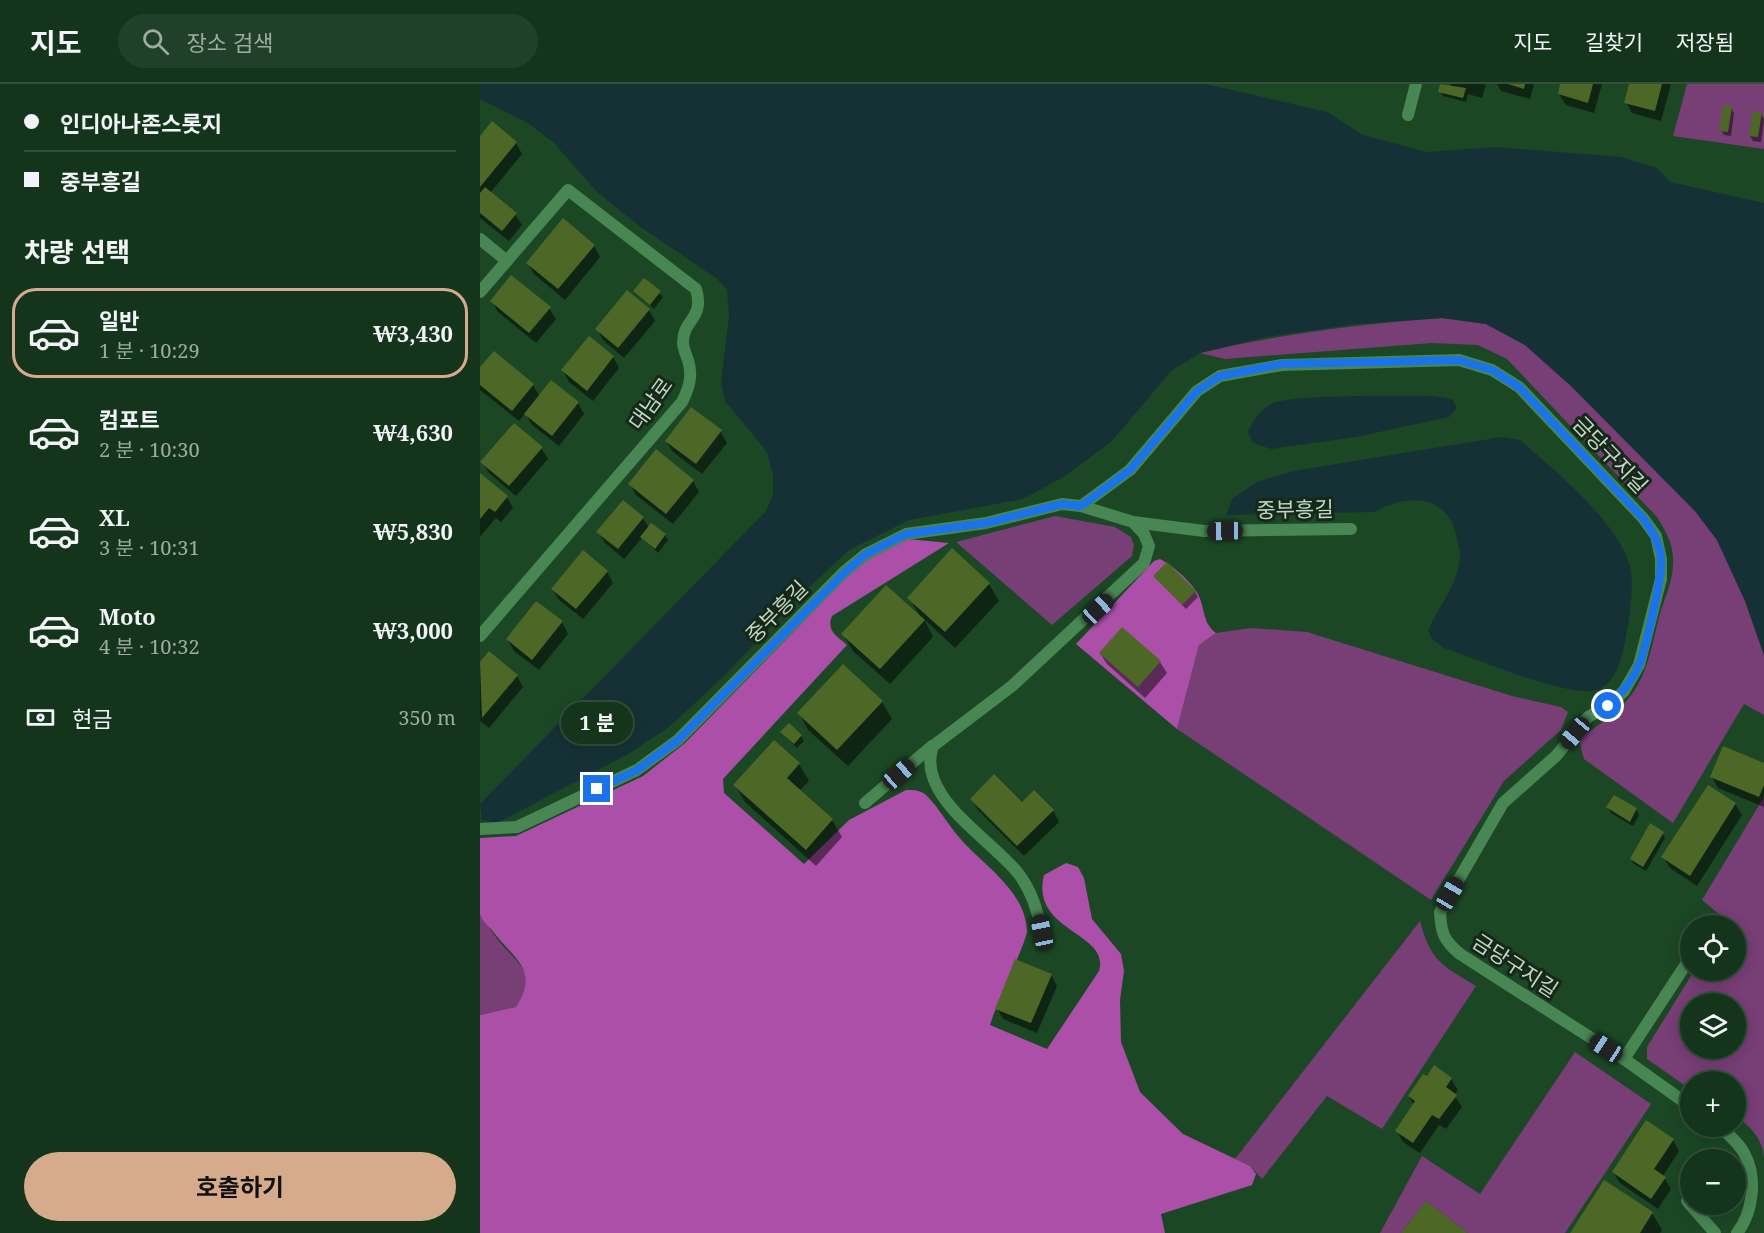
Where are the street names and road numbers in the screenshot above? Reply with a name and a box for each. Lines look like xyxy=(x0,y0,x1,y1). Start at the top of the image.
street label: 대남로 xyxy=(622,372,679,435)
street label: 금당구지길 xyxy=(1567,410,1654,499)
street label: 중부흥길 xyxy=(1256,494,1334,524)
street label: 중부흥길 xyxy=(739,574,814,649)
street label: 금당구지길 xyxy=(1467,927,1564,1003)

